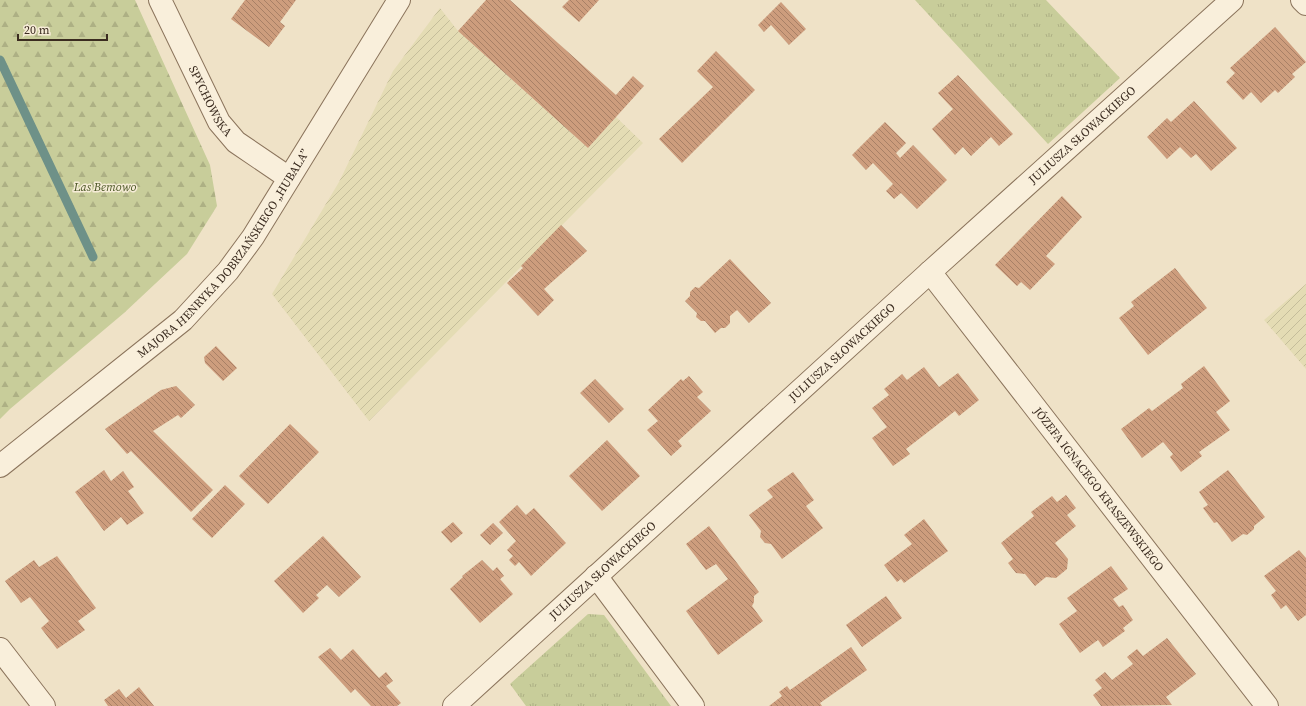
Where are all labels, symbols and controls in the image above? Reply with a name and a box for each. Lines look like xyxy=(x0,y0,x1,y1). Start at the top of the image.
scale bar xyxy=(18,16,107,42)
text: 20 m xyxy=(24,22,50,38)
street label: SPYCHOWSKA xyxy=(185,63,236,140)
street label: JULIUSZA SŁOWACKIEGO xyxy=(1024,82,1139,188)
street label: MAJORA HENRYKA DOBRZAŃSKIEGO „HUBALA” xyxy=(134,146,313,361)
park label: Las Bemowo xyxy=(73,179,136,195)
street label: JULIUSZA SŁOWACKIEGO xyxy=(784,299,899,406)
street label: JÓZEFA IGNACEGO KRASZEWSKIEGO xyxy=(1029,403,1167,575)
street label: JULIUSZA SŁOWACKIEGO xyxy=(545,518,659,624)

